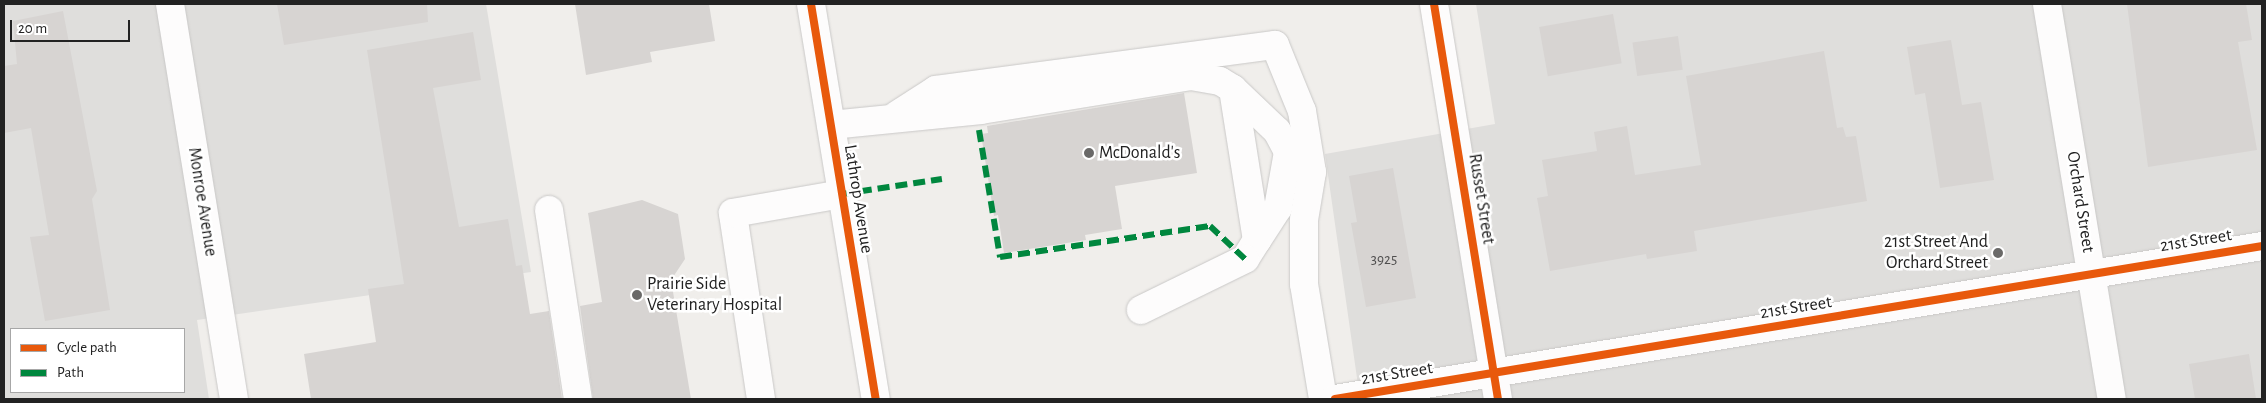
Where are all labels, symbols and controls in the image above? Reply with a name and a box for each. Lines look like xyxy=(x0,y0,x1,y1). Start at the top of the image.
scale bar xyxy=(12,10,132,42)
text: 20 m xyxy=(18,21,47,36)
place label: McDonald's xyxy=(1099,142,1181,164)
street label: Lathrop Avenue xyxy=(839,143,877,255)
street label: Monroe Avenue xyxy=(183,146,221,258)
marker: McDonald's xyxy=(1083,147,1095,159)
street label: Orchard Street xyxy=(2061,150,2099,254)
street label: Russet Street xyxy=(1463,152,1499,246)
street label: 21st Street xyxy=(2159,225,2233,257)
place label: 21st Street And Orchard Street xyxy=(1884,232,1988,274)
marker: 21st Street And Orchard Street xyxy=(1992,247,2004,259)
house number: 3925 xyxy=(1371,251,1397,269)
place label: Prairie Side Veterinary Hospital xyxy=(647,274,782,316)
marker: Prairie Side Veterinary Hospital xyxy=(631,289,643,301)
street label: 21st Street xyxy=(1759,292,1833,324)
legend xyxy=(10,328,185,393)
text: Cycle path xyxy=(57,340,117,355)
street label: 21st Street xyxy=(1360,358,1434,390)
text: Path xyxy=(57,365,84,380)

